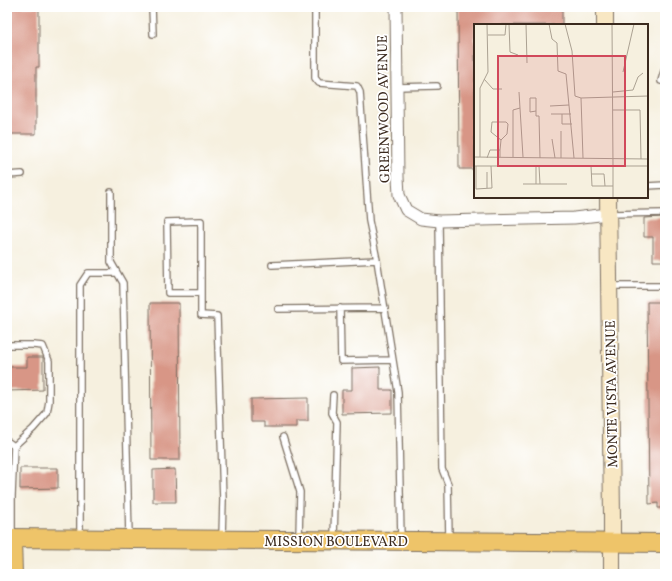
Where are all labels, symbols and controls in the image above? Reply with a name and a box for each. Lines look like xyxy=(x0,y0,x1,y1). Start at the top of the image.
inset map xyxy=(474,24,648,198)
street label: GREENWOOD AVENUE xyxy=(374,35,395,183)
street label: MONTE VISTA AVENUE xyxy=(602,320,623,468)
street label: MISSION BOULEVARD xyxy=(264,533,408,552)

